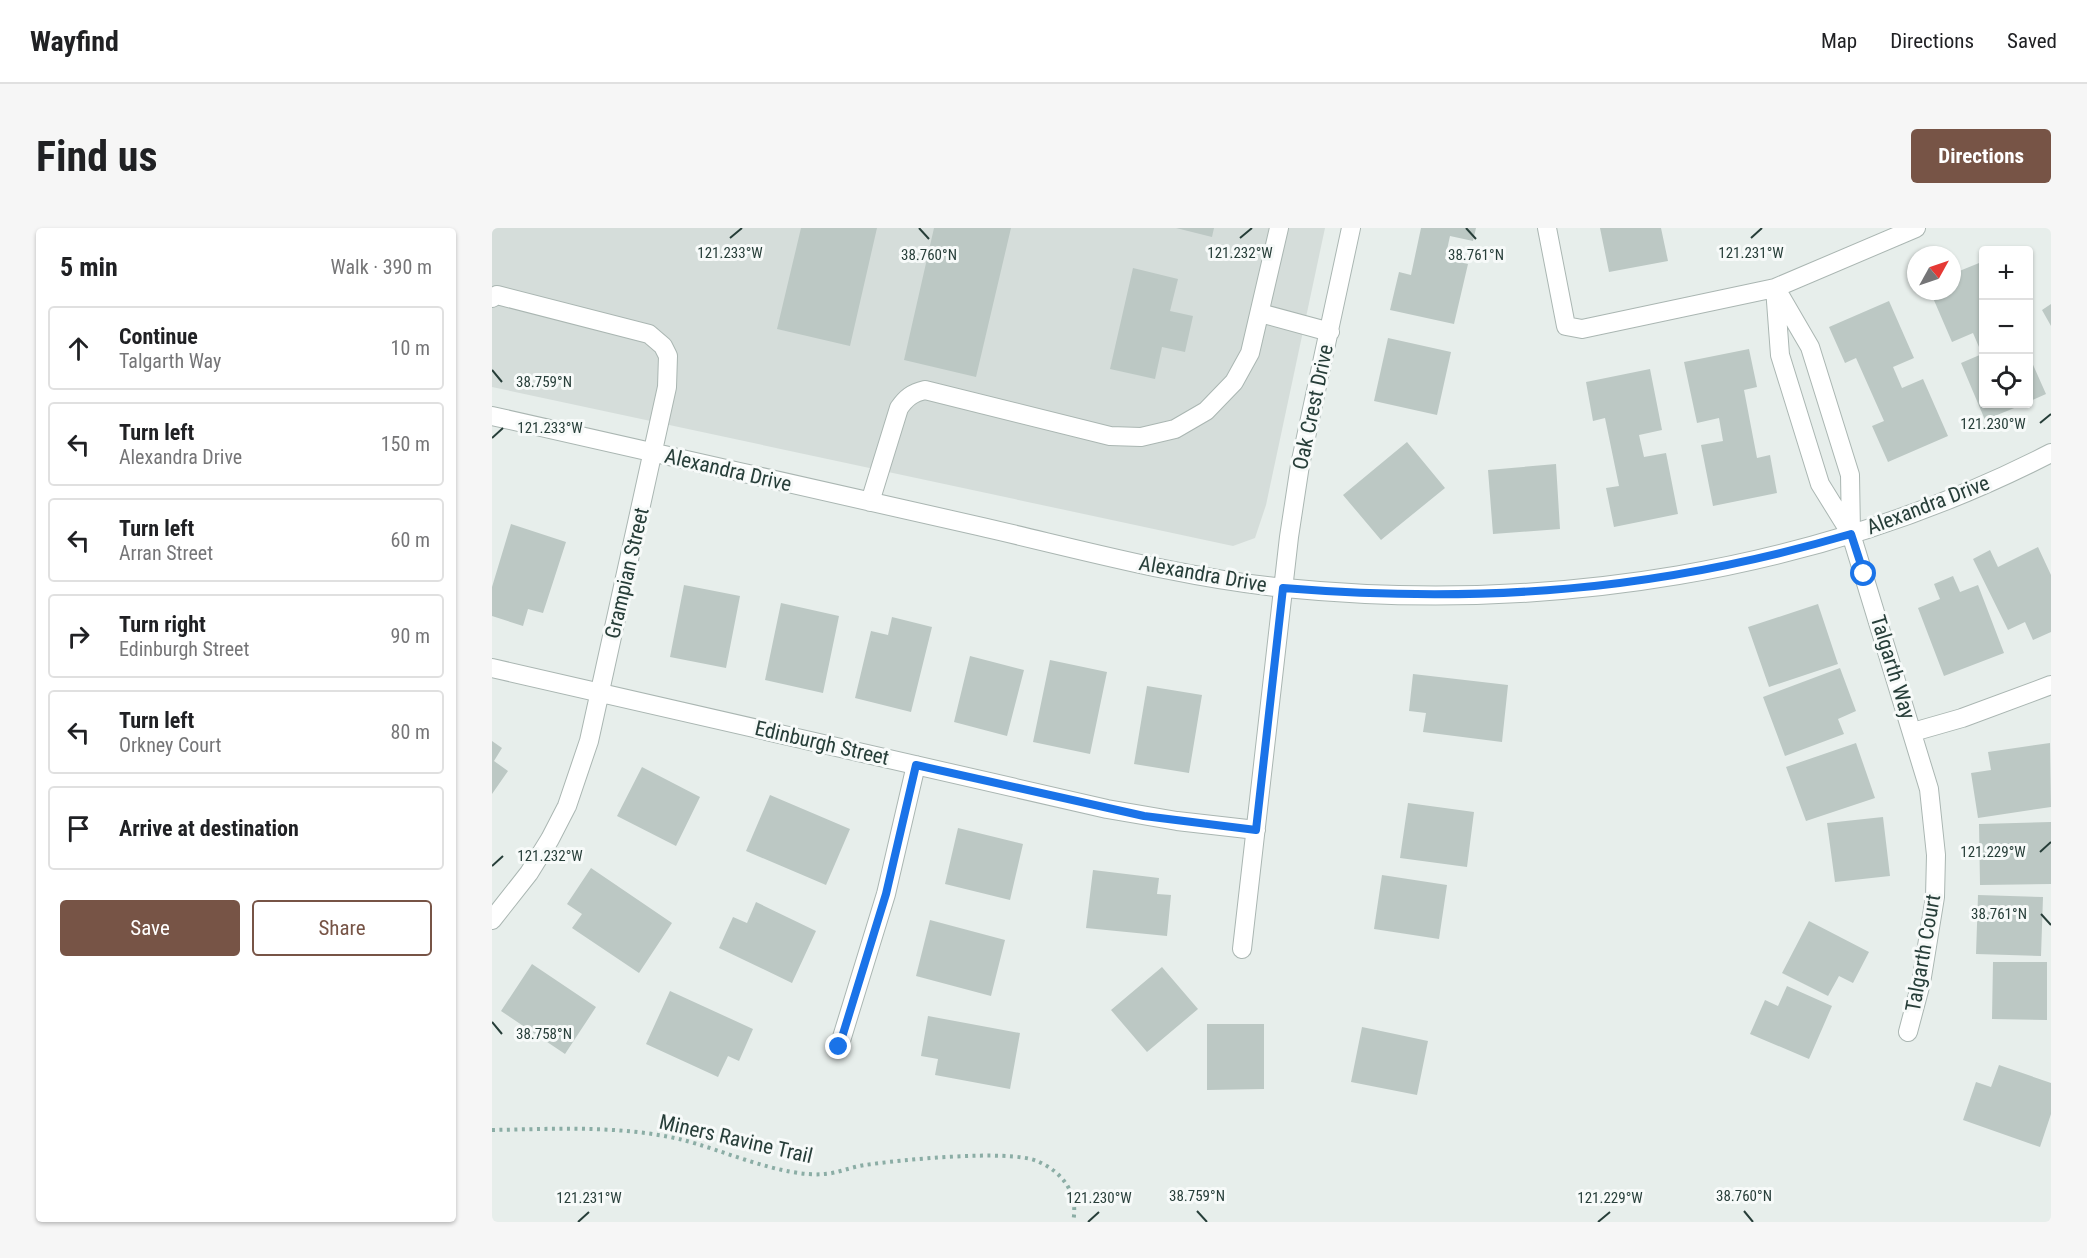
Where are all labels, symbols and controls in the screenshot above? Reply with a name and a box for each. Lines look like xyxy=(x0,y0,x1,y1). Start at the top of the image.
text: Wayfind xyxy=(30,25,119,58)
text: Map xyxy=(1821,29,1857,53)
text: Directions xyxy=(1890,29,1974,53)
text: Saved xyxy=(2007,29,2057,53)
button: Directions xyxy=(1911,129,2051,183)
text: Find us xyxy=(36,132,157,181)
text: 121.233°W xyxy=(697,244,763,262)
text: 121.232°W xyxy=(1207,244,1273,262)
text: 121.231°W xyxy=(1718,244,1784,262)
text: 38.760°N xyxy=(901,246,957,264)
text: 38.761°N xyxy=(1448,246,1504,264)
north arrow xyxy=(1907,246,1961,300)
map controls xyxy=(1979,246,2033,408)
button: + xyxy=(1979,246,2033,300)
text: 5 min xyxy=(60,252,118,282)
text: Walk · 390 m xyxy=(331,255,432,279)
button: − xyxy=(1979,300,2033,354)
text: Continue xyxy=(119,324,198,349)
icon: ahead xyxy=(62,332,95,365)
text: 10 m xyxy=(391,336,430,360)
street label: Oak Crest Drive xyxy=(1288,342,1338,472)
text: Talgarth Way xyxy=(119,349,221,373)
button: locate xyxy=(1979,354,2033,408)
text: 38.759°N xyxy=(516,373,572,391)
text: 121.230°W xyxy=(1960,415,2026,433)
text: 121.233°W xyxy=(517,419,583,437)
text: Turn left xyxy=(119,420,194,445)
icon: left xyxy=(62,428,95,461)
text: 150 m xyxy=(381,432,430,456)
street label: Alexandra Drive xyxy=(662,444,794,496)
text: Alexandra Drive xyxy=(119,445,242,469)
street label: Alexandra Drive xyxy=(1863,471,1993,539)
street label: Grampian Street xyxy=(600,505,654,641)
text: Turn left xyxy=(119,516,194,541)
icon: left xyxy=(62,524,95,557)
text: 60 m xyxy=(391,528,430,552)
text: Arran Street xyxy=(119,541,213,565)
street label: Alexandra Drive xyxy=(1137,551,1269,597)
route start xyxy=(1850,560,1876,586)
text: Turn right xyxy=(119,612,206,637)
street label: Talgarth Way xyxy=(1866,612,1920,722)
icon: right xyxy=(62,620,95,653)
text: 90 m xyxy=(391,624,430,648)
text: Edinburgh Street xyxy=(119,637,249,661)
text: Turn left xyxy=(119,708,194,733)
icon: left xyxy=(62,716,95,749)
street label: Edinburgh Street xyxy=(753,716,891,770)
text: 80 m xyxy=(391,720,430,744)
text: Orkney Court xyxy=(119,733,222,757)
icon: arrive xyxy=(62,812,95,845)
text: Arrive at destination xyxy=(119,816,299,841)
text: 121.229°W xyxy=(1960,843,2026,861)
text: 121.232°W xyxy=(517,847,583,865)
street label: Talgarth Court xyxy=(1901,892,1945,1014)
button: Save xyxy=(60,900,240,956)
button: Share xyxy=(252,900,432,956)
text: 38.761°N xyxy=(1971,905,2027,923)
text: 38.758°N xyxy=(516,1025,572,1043)
route end xyxy=(825,1033,851,1059)
street label: Miners Ravine Trail xyxy=(657,1110,815,1168)
text: 38.759°N xyxy=(1169,1187,1225,1205)
text: 38.760°N xyxy=(1716,1187,1772,1205)
text: 121.231°W xyxy=(556,1189,622,1207)
text: 121.230°W xyxy=(1066,1189,1132,1207)
text: 121.229°W xyxy=(1577,1189,1643,1207)

